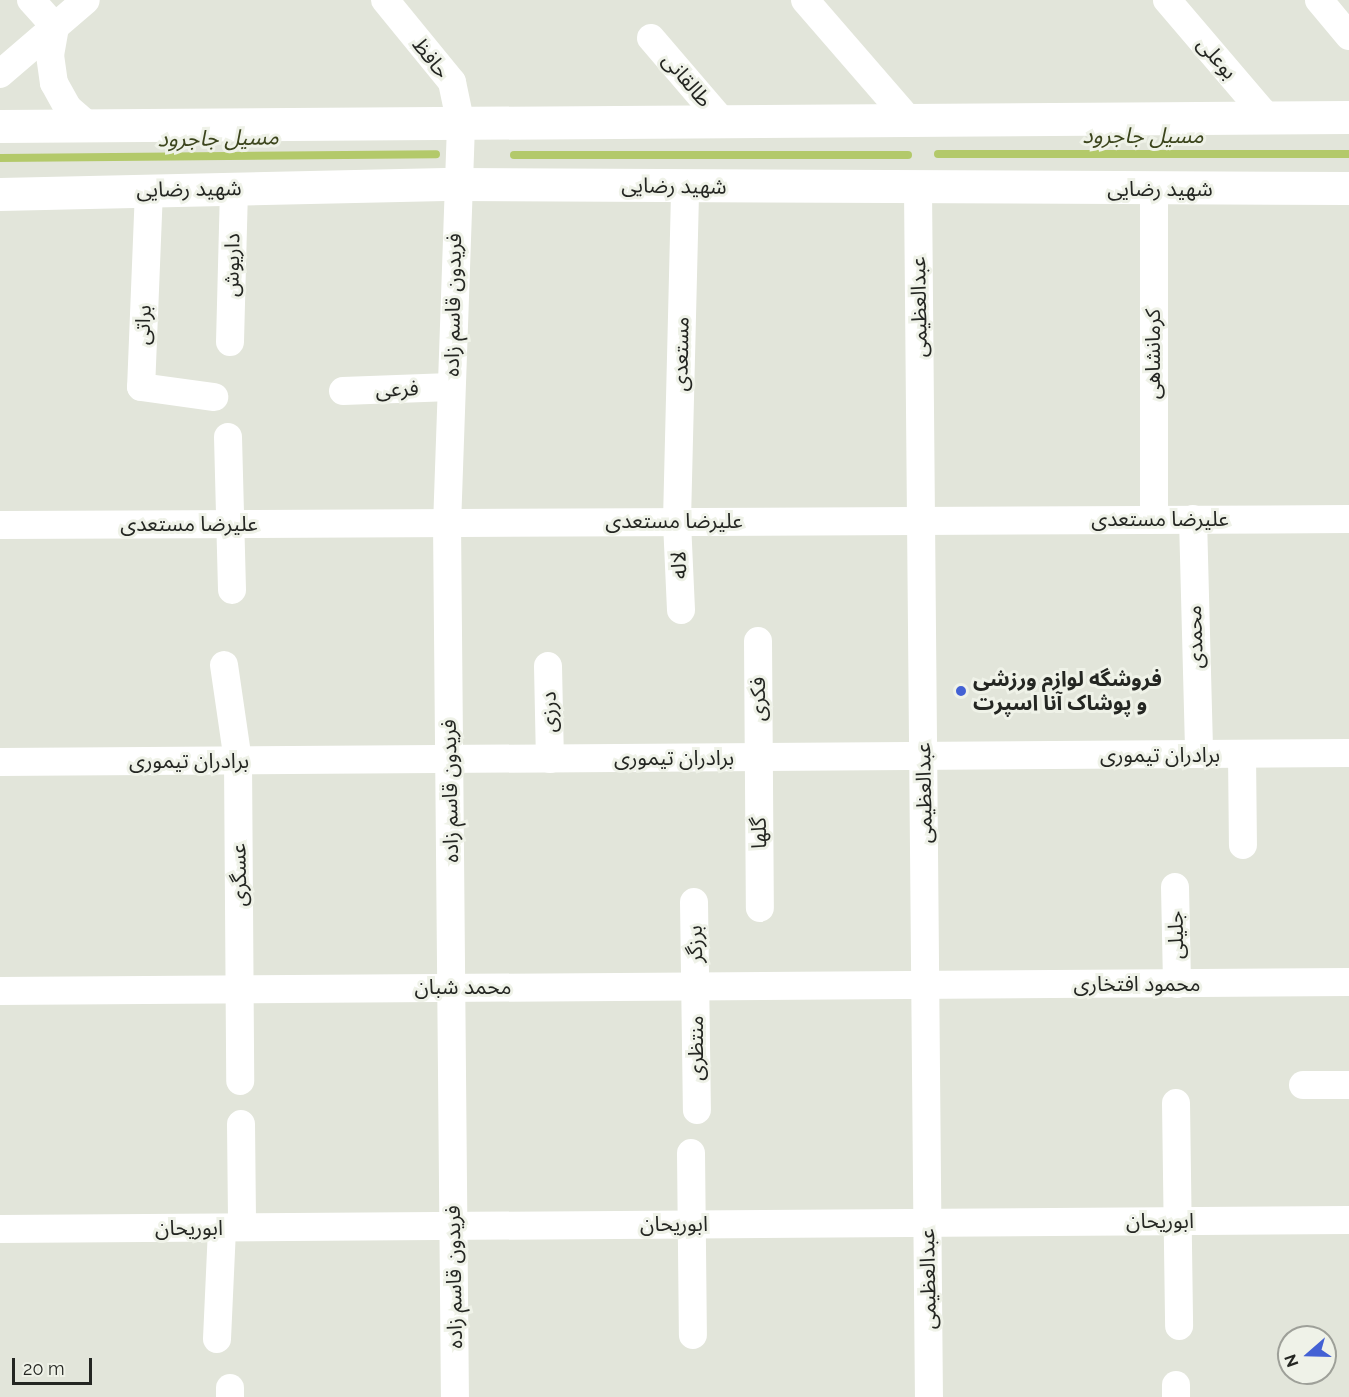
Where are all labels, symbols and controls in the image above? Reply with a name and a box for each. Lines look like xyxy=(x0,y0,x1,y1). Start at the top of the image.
street label: حافظ xyxy=(407,32,455,84)
street label: بوعلی xyxy=(1192,32,1242,84)
street label: طالقانی xyxy=(657,48,717,112)
water label: مسیل جاجرود xyxy=(1082,123,1204,149)
water label: مسیل جاجرود xyxy=(157,124,279,152)
street label: شهید رضایی xyxy=(621,172,727,200)
street label: شهید رضایی xyxy=(136,175,242,203)
street label: شهید رضایی xyxy=(1107,176,1213,202)
street label: داریوش xyxy=(219,233,245,297)
street label: فریدون قاسم زاده xyxy=(439,233,467,377)
street label: عبدالعظیمی xyxy=(906,256,932,358)
street label: براتی xyxy=(130,304,156,346)
street label: کرمانشاهی xyxy=(1140,309,1166,399)
street label: مستعدی xyxy=(668,316,694,392)
street label: فرعی xyxy=(375,376,419,402)
street label: علیرضا مستعدی xyxy=(1091,506,1229,532)
street label: علیرضا مستعدی xyxy=(605,508,743,534)
street label: علیرضا مستعدی xyxy=(120,511,258,537)
street label: لاله xyxy=(666,551,692,579)
street label: محمدی xyxy=(1181,605,1209,669)
place label: فروشگه لوازم ورزشی و پوشاک آنا اسپرت xyxy=(973,666,1162,716)
street label: فکری xyxy=(745,677,771,721)
marker: فروشگه لوازم ورزشی و پوشاک آنا اسپرت xyxy=(954,684,968,698)
street label: درزی xyxy=(536,691,562,733)
street label: فریدون قاسم زاده xyxy=(436,719,464,863)
street label: عبدالعظیمی xyxy=(911,742,937,844)
street label: برادران تیموری xyxy=(1100,742,1220,768)
street label: برادران تیموری xyxy=(614,745,734,771)
street label: برادران تیموری xyxy=(129,748,249,774)
street label: گلها xyxy=(746,817,772,849)
street label: عسگری xyxy=(226,843,252,907)
street label: جلیلی xyxy=(1163,911,1189,959)
street label: برزگر xyxy=(682,925,708,963)
street label: محمود افتخاری xyxy=(1073,971,1201,997)
street label: محمد شبان xyxy=(414,974,512,1000)
street label: منتظری xyxy=(683,1015,709,1081)
street label: فریدون قاسم زاده xyxy=(440,1205,468,1349)
street label: ابوریحان xyxy=(1126,1208,1194,1234)
street label: ابوریحان xyxy=(640,1211,708,1237)
street label: ابوریحان xyxy=(155,1215,223,1241)
street label: عبدالعظیمی xyxy=(915,1228,941,1330)
north arrow xyxy=(1277,1325,1337,1385)
scale bar xyxy=(15,1346,94,1384)
text: N xyxy=(1280,1352,1303,1370)
text: 20 m xyxy=(23,1358,65,1379)

